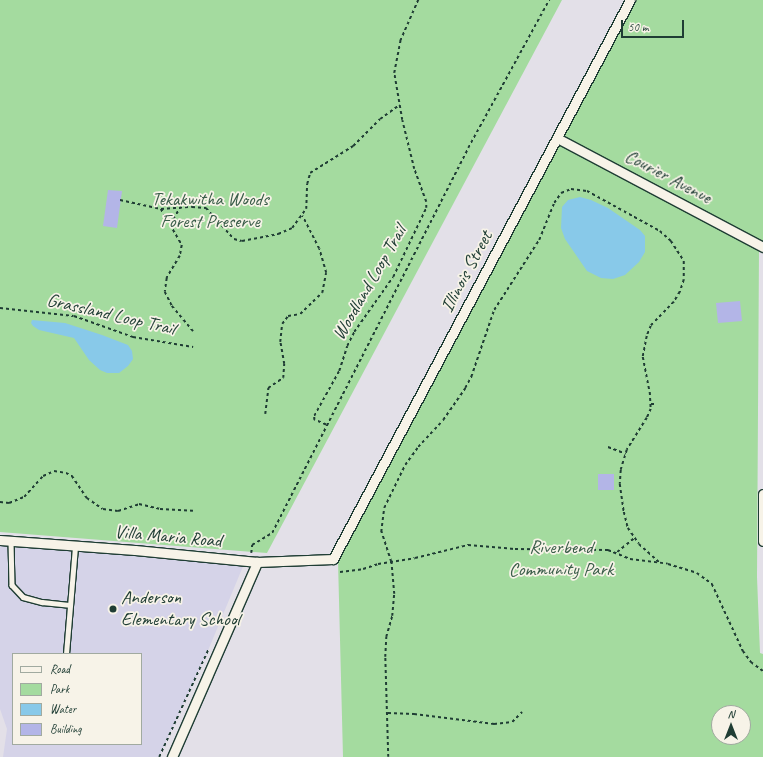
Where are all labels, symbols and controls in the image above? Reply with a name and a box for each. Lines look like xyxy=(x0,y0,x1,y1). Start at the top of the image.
scale bar xyxy=(623,12,686,38)
text: 50 m xyxy=(628,19,648,35)
street label: Courier Avenue xyxy=(621,145,715,209)
park label: Tekakwitha Woods Forest Preserve xyxy=(152,189,268,233)
street label: Woodland Loop Trail xyxy=(328,222,412,344)
street label: Illinois Street xyxy=(436,227,498,317)
street label: Grassland Loop Trail xyxy=(45,289,177,341)
street label: Villa Maria Road xyxy=(113,521,223,553)
park label: Riverbend Community Park xyxy=(509,537,613,581)
place label: Anderson Elementary School xyxy=(121,587,240,631)
marker: Anderson Elementary School xyxy=(108,604,118,614)
legend xyxy=(12,653,142,745)
text: Road xyxy=(50,661,70,677)
text: Park xyxy=(50,681,69,697)
text: Water xyxy=(50,701,76,717)
north arrow xyxy=(711,705,751,745)
text: N xyxy=(728,707,734,721)
text: Building xyxy=(50,721,82,737)

